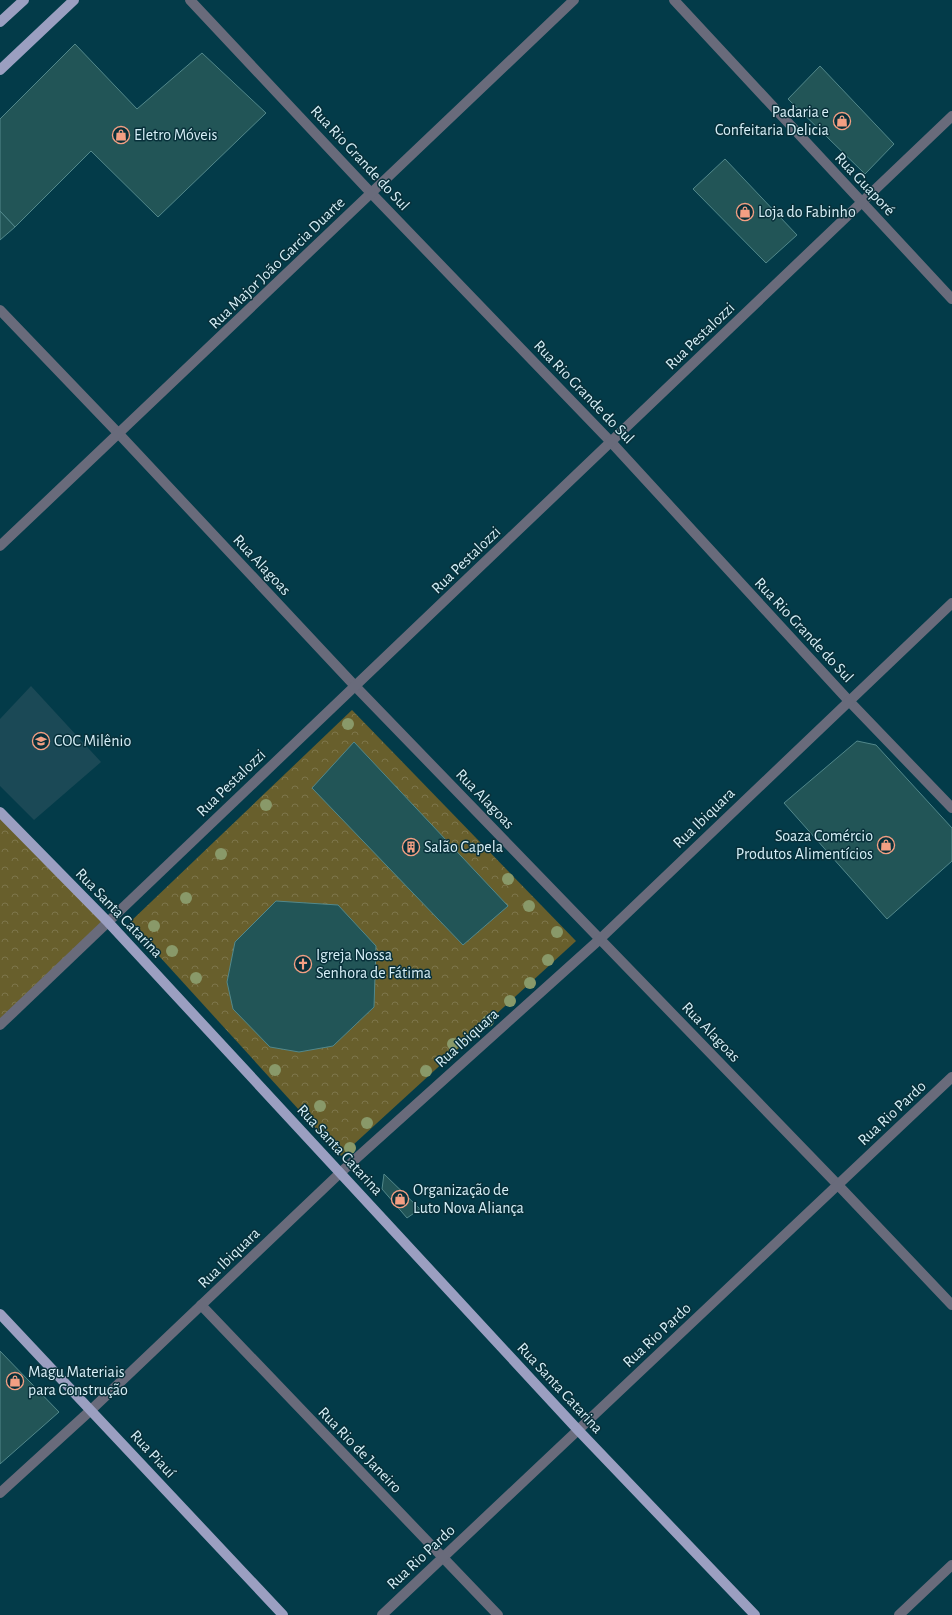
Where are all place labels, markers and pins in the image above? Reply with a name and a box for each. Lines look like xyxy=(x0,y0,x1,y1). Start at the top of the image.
place label: Padaria e Confeitaria Delicia xyxy=(715,104,829,138)
shop icon: Padaria e Confeitaria Delicia xyxy=(832,111,852,131)
shop icon: Eletro Móveis xyxy=(111,125,131,145)
place label: Eletro Móveis xyxy=(134,127,218,143)
shop icon: Loja do Fabinho xyxy=(735,202,755,222)
place label: Loja do Fabinho xyxy=(758,204,856,221)
school or university icon: COC Milênio xyxy=(31,731,51,751)
place label: COC Milênio xyxy=(54,733,131,749)
place label: Soaza Comércio Produtos Alimentícios xyxy=(736,828,873,862)
shop icon: Soaza Comércio Produtos Alimentícios xyxy=(876,835,896,855)
building icon: Salão Capela xyxy=(401,837,421,857)
place label: Salão Capela xyxy=(424,839,503,855)
place label: Igreja Nossa Senhora de Fátima xyxy=(316,947,431,981)
church icon: Igreja Nossa Senhora de Fátima xyxy=(293,954,313,974)
place label: Organização de Luto Nova Aliança xyxy=(413,1182,524,1216)
shop icon: Organização de Luto Nova Aliança xyxy=(390,1189,410,1209)
place label: Magu Materiais para Construção xyxy=(28,1364,128,1398)
shop icon: Magu Materiais para Construção xyxy=(5,1371,25,1391)

